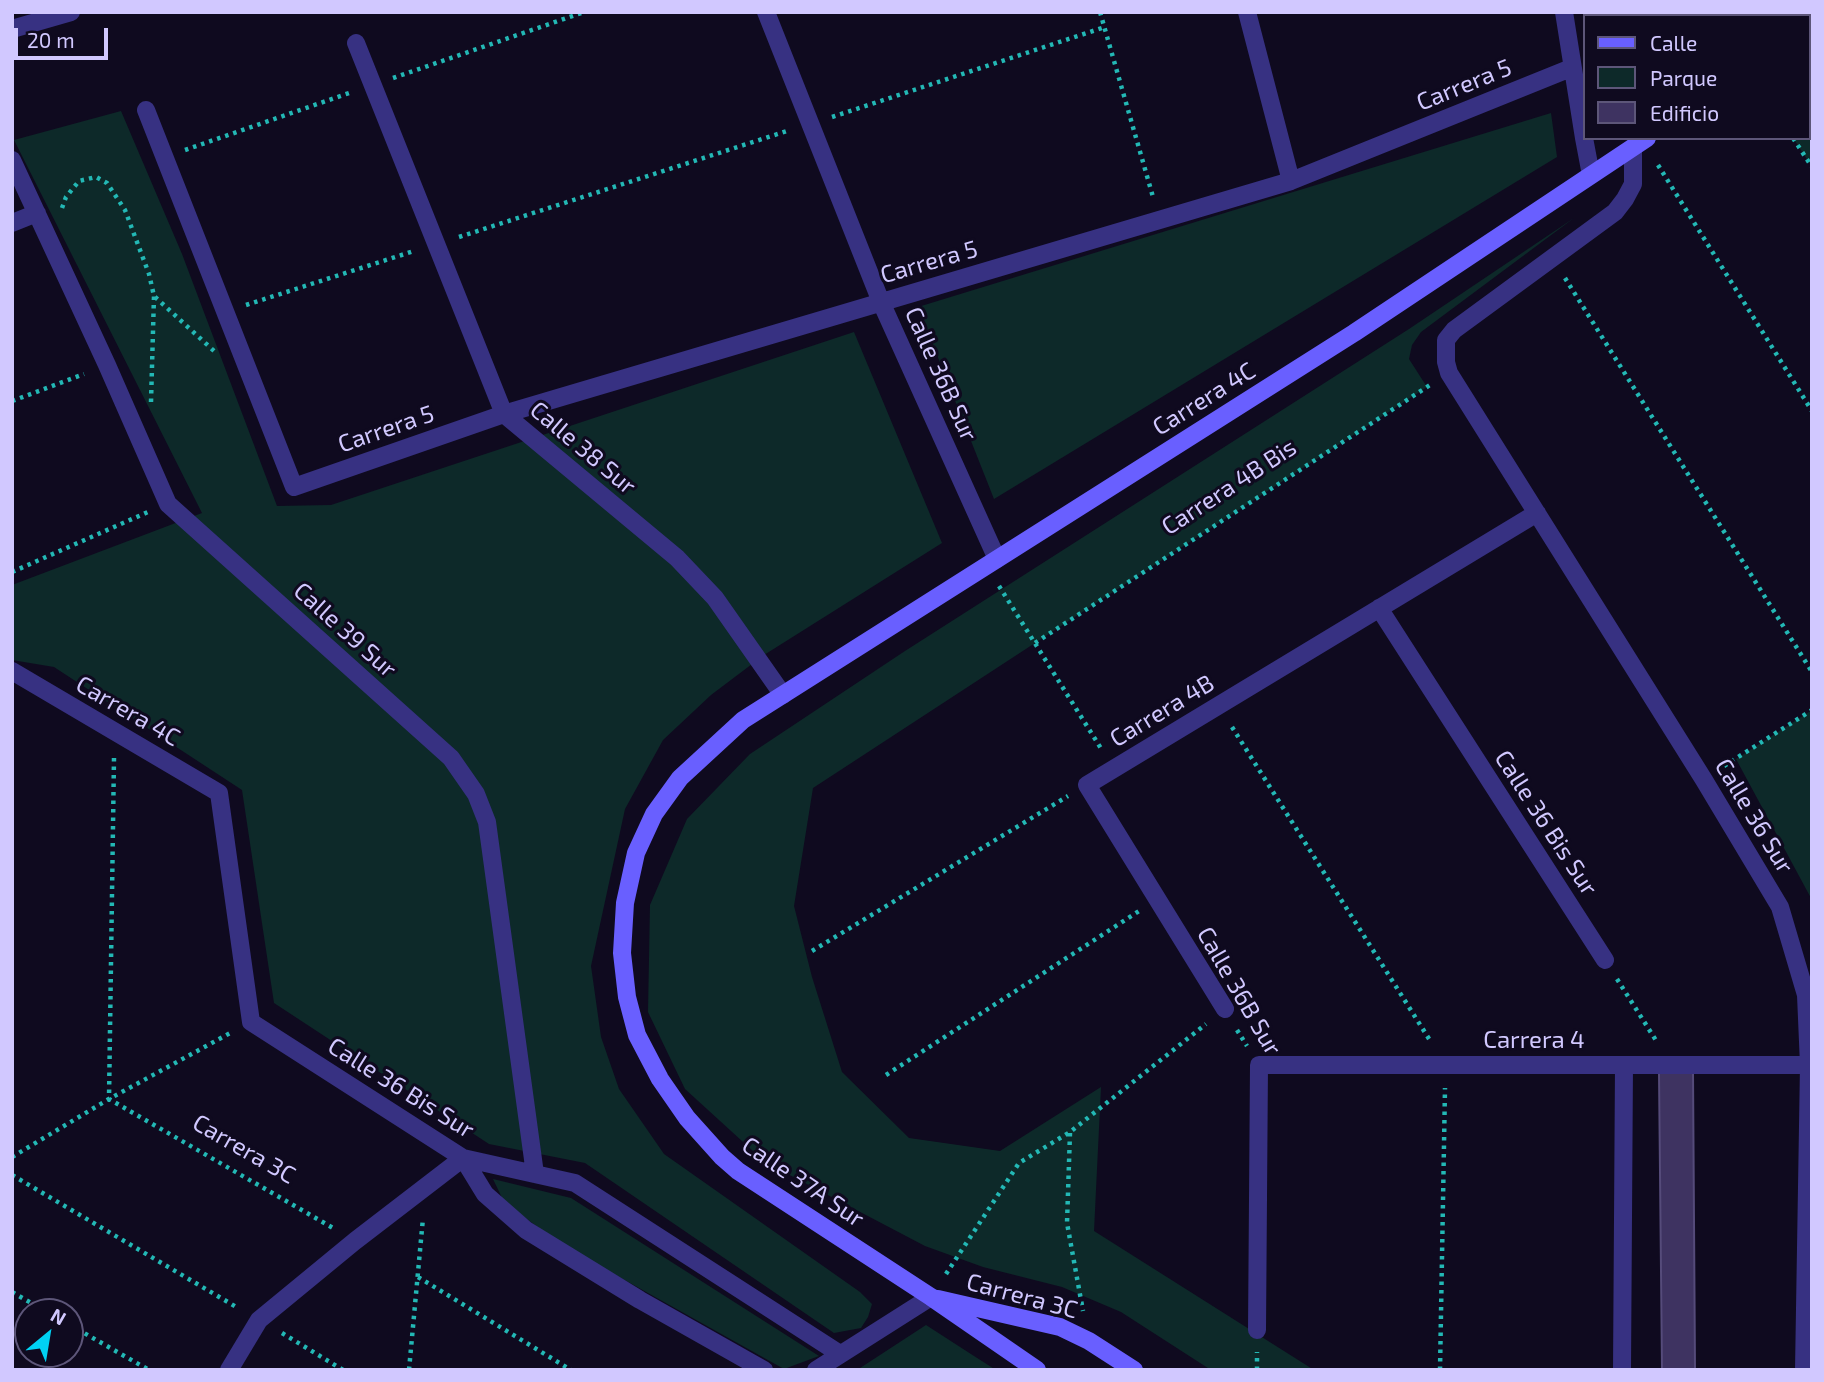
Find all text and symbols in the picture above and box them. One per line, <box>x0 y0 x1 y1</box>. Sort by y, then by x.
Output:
scale bar <box>18 14 112 58</box>
legend <box>1582 14 1810 140</box>
text: 20 m <box>27 27 75 52</box>
text: Calle <box>1650 30 1697 55</box>
street label: Carrera 5 <box>1412 53 1516 117</box>
text: Parque <box>1650 65 1717 90</box>
text: Edificio <box>1650 100 1719 125</box>
street label: Carrera 5 <box>877 234 981 290</box>
street label: Calle 36B Sur <box>899 303 983 445</box>
street label: Carrera 4C <box>1147 356 1261 442</box>
street label: Calle 38 Sur <box>524 395 642 501</box>
street label: Carrera 5 <box>334 399 438 459</box>
street label: Carrera 4B Bis <box>1156 433 1302 541</box>
street label: Calle 39 Sur <box>288 576 402 684</box>
street label: Carrera 4B <box>1105 669 1219 753</box>
street label: Carrera 4C <box>71 670 185 752</box>
street label: Calle 36 Bis Sur <box>1488 745 1604 901</box>
street label: Calle 36 Sur <box>1709 753 1799 879</box>
street label: Calle 36B Sur <box>1191 922 1287 1060</box>
street label: Carrera 4 <box>1483 1026 1585 1054</box>
street label: Calle 36 Bis Sur <box>323 1032 479 1144</box>
street label: Carrera 3C <box>187 1108 301 1190</box>
street label: Calle 37A Sur <box>736 1131 870 1233</box>
street label: Carrera 3C <box>963 1267 1081 1325</box>
north arrow <box>14 1298 84 1368</box>
text: N <box>47 1303 70 1330</box>

